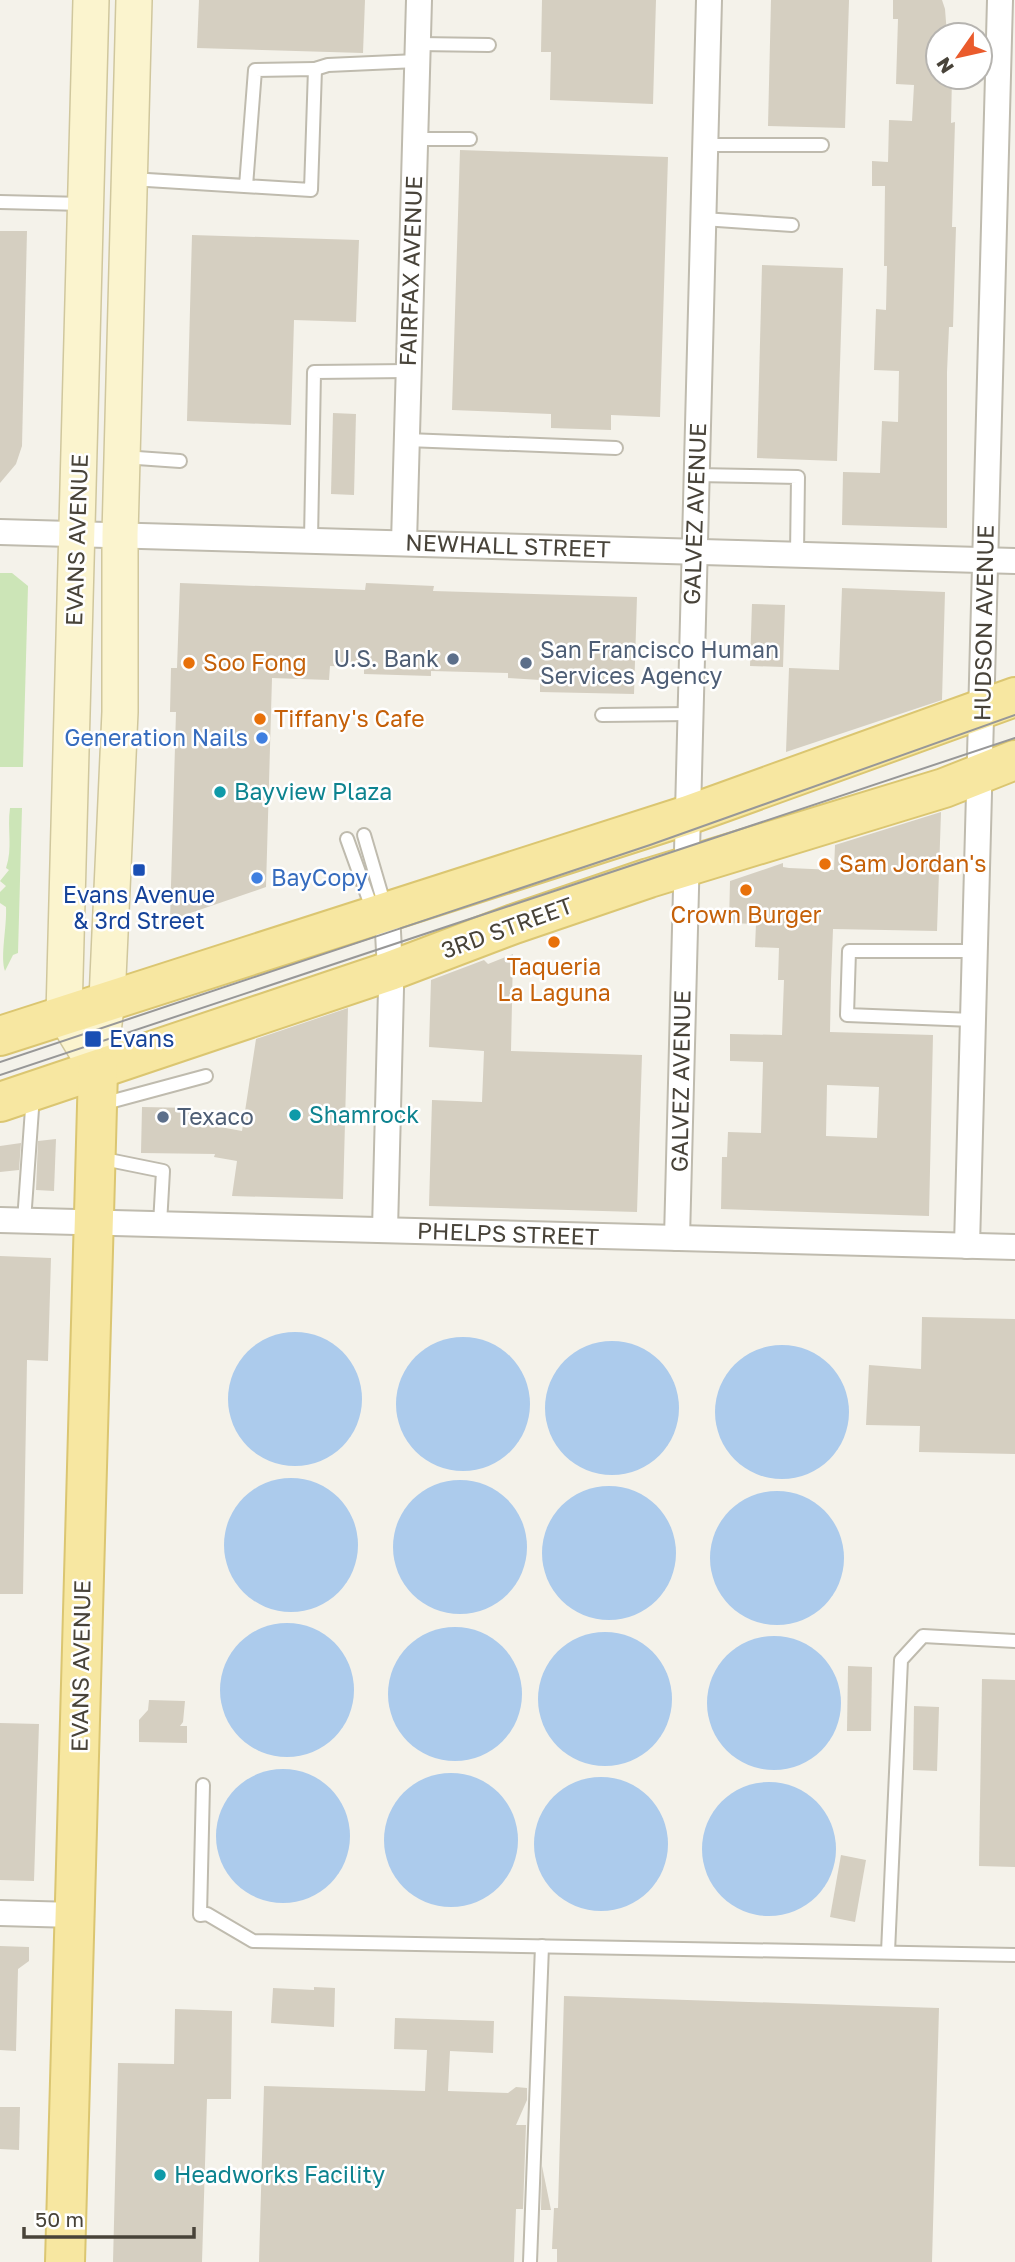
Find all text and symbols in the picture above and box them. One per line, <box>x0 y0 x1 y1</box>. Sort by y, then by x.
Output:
north arrow <box>924 21 994 91</box>
text: N <box>931 53 958 78</box>
street label: FAIRFAX AVENUE <box>393 175 427 367</box>
street label: GALVEZ AVENUE <box>677 423 711 605</box>
street label: EVANS AVENUE <box>59 454 93 626</box>
street label: HUDSON AVENUE <box>967 525 999 721</box>
street label: NEWHALL STREET <box>405 527 611 563</box>
place label: San Francisco Human Services Agency <box>540 635 779 689</box>
place label: U.S. Bank <box>334 644 439 672</box>
place label: Soo Fong <box>203 648 307 676</box>
marker: U.S. Bank <box>445 651 461 667</box>
marker: Soo Fong <box>181 655 197 671</box>
marker: San Francisco Human Services Agency <box>518 655 534 671</box>
place label: Tiffany's Cafe <box>274 704 425 732</box>
marker: Tiffany's Cafe <box>252 711 268 727</box>
place label: Generation Nails <box>64 723 248 751</box>
marker: Generation Nails <box>254 730 270 746</box>
place label: Bayview Plaza <box>234 777 392 805</box>
marker: Bayview Plaza <box>212 784 228 800</box>
place label: Sam Jordan's <box>839 849 986 877</box>
marker: Sam Jordan's <box>817 856 833 872</box>
marker: Evans Avenue & 3rd Street <box>131 862 147 878</box>
place label: BayCopy <box>271 863 368 891</box>
marker: BayCopy <box>249 870 265 886</box>
place label: Evans Avenue & 3rd Street <box>63 880 215 934</box>
marker: Crown Burger <box>738 882 754 898</box>
street label: 3RD STREET <box>437 890 576 964</box>
place label: Crown Burger <box>671 900 822 928</box>
marker: Taqueria La Laguna <box>546 934 562 950</box>
place label: Taqueria La Laguna <box>497 952 611 1006</box>
street label: GALVEZ AVENUE <box>664 990 696 1172</box>
place label: Evans <box>109 1024 174 1052</box>
marker: Evans <box>83 1029 103 1049</box>
place label: Shamrock <box>309 1100 419 1128</box>
place label: Texaco <box>177 1102 254 1130</box>
marker: Shamrock <box>287 1107 303 1123</box>
marker: Texaco <box>155 1109 171 1125</box>
street label: PHELPS STREET <box>417 1216 600 1250</box>
street label: EVANS AVENUE <box>65 1580 95 1752</box>
place label: Headworks Facility <box>174 2160 385 2188</box>
marker: Headworks Facility <box>152 2167 168 2183</box>
scale bar <box>24 2196 194 2240</box>
text: 50 m <box>35 2206 84 2232</box>

